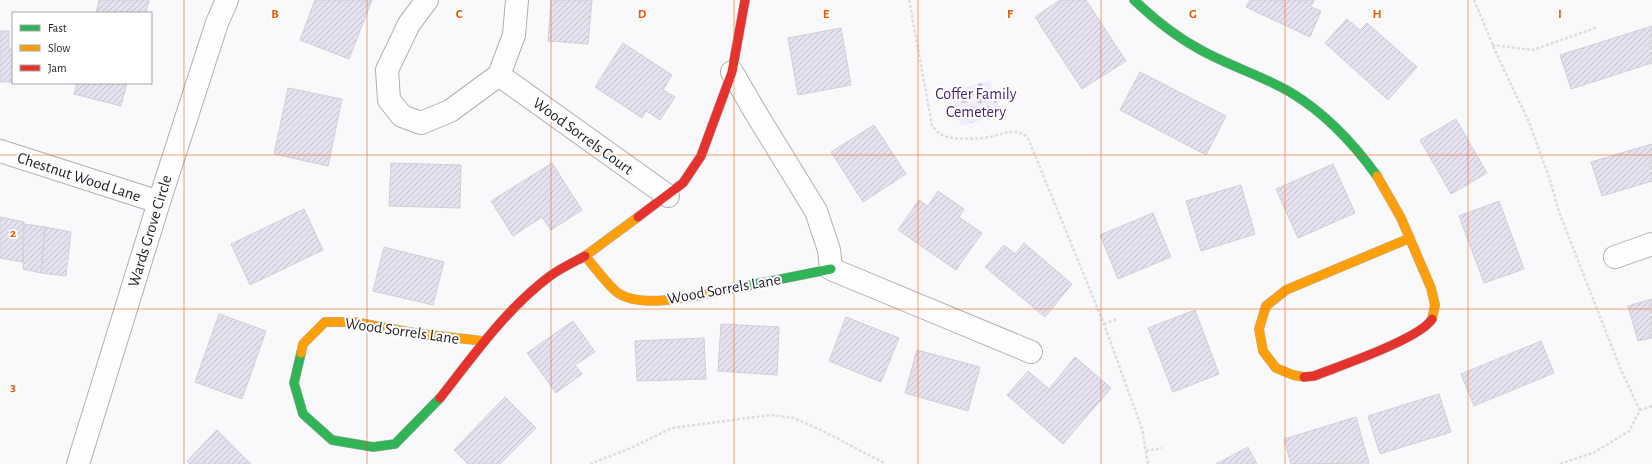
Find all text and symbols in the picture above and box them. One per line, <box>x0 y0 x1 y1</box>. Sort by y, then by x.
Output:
text: B <box>271 8 279 21</box>
text: C <box>456 8 463 21</box>
text: D <box>638 8 647 21</box>
text: E <box>823 8 830 21</box>
text: F <box>1007 8 1014 21</box>
text: G <box>1189 8 1197 21</box>
text: H <box>1372 8 1382 21</box>
text: I <box>1558 8 1562 21</box>
legend <box>12 12 152 84</box>
text: Fast <box>48 22 67 34</box>
text: Slow <box>48 42 70 54</box>
text: Jam <box>48 62 67 74</box>
park label: Coffer Family Cemetery <box>935 86 1017 121</box>
street label: Wood Sorrels Court <box>530 94 636 178</box>
street label: Chestnut Wood Lane <box>15 149 143 205</box>
street label: Wards Grove Circle <box>125 173 175 289</box>
text: 2 <box>10 227 16 240</box>
street label: Wood Sorrels Lane <box>666 271 782 307</box>
street label: Wood Sorrels Lane <box>344 315 460 347</box>
text: 3 <box>10 381 16 394</box>

